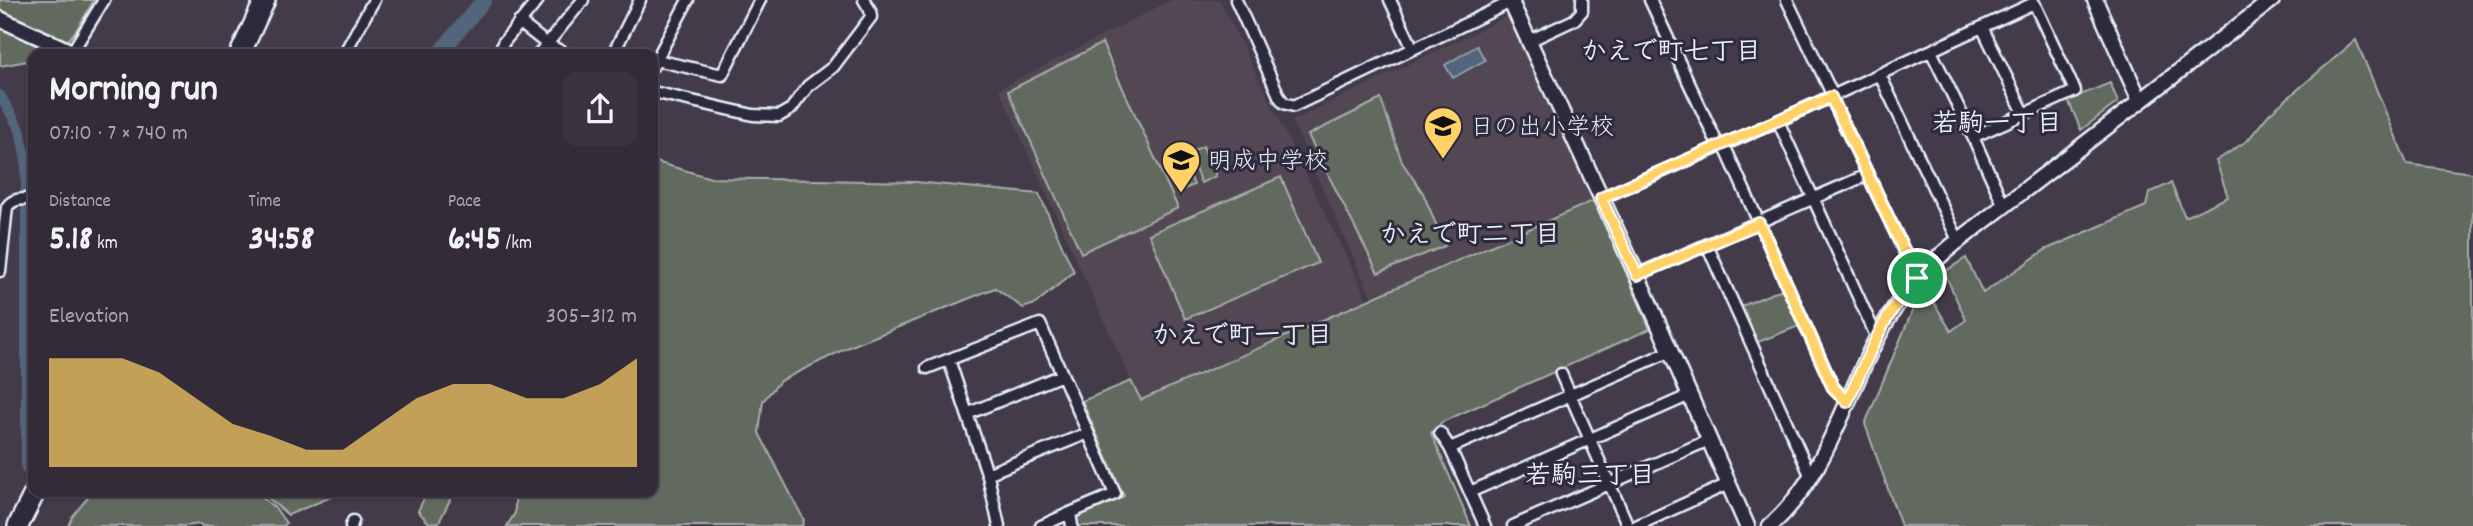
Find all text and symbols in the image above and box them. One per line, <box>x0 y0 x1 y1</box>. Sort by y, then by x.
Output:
district label: かえで町七丁目 <box>1581 35 1761 72</box>
text: Morning run <box>49 64 218 119</box>
button: share <box>563 72 637 146</box>
school or university icon: 日の出小学校 <box>1422 105 1464 160</box>
district label: 若駒一丁目 <box>1932 107 2062 144</box>
place label: 日の出小学校 <box>1470 112 1614 146</box>
text: 07:10 · 7 × 740 m <box>49 118 188 151</box>
school or university icon: 明成中学校 <box>1160 139 1202 194</box>
place label: 明成中学校 <box>1208 146 1328 180</box>
text: Distance <box>49 189 111 216</box>
text: Time <box>248 189 281 216</box>
text: Pace <box>448 189 481 216</box>
text: 5.18 <box>49 216 93 266</box>
text: 34:58 <box>248 216 314 266</box>
text: 6:45 <box>448 216 501 266</box>
district label: かえで町二丁目 <box>1380 218 1560 255</box>
text: km <box>93 231 118 258</box>
text: /km <box>501 231 532 258</box>
pin <box>1887 248 1947 308</box>
icon: arrive <box>1898 259 1936 297</box>
text: Elevation <box>49 301 129 334</box>
text: 305–312 m <box>546 301 637 334</box>
district label: かえで町一丁目 <box>1152 319 1332 356</box>
district label: 若駒三丁目 <box>1525 459 1655 496</box>

